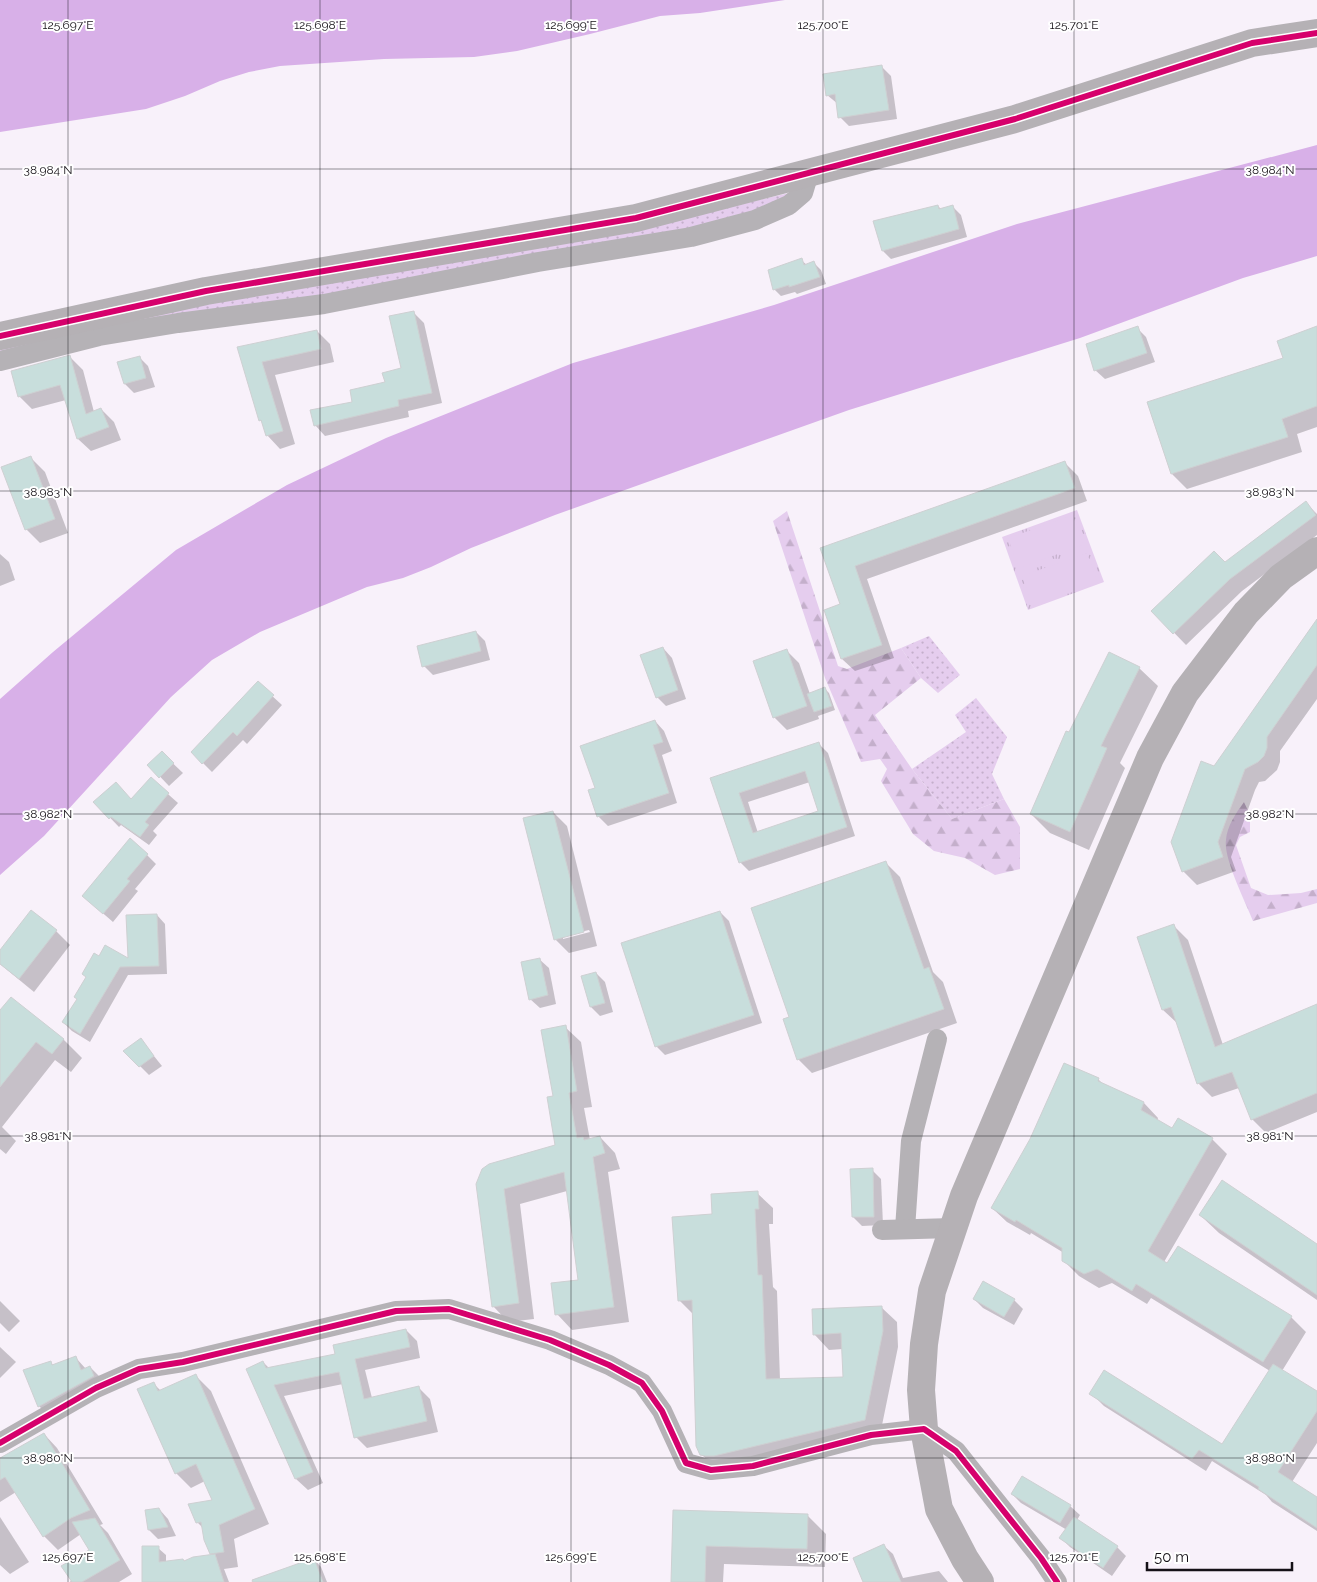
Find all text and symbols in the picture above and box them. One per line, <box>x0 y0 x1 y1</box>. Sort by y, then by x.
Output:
text: 125.697°E <box>42 18 94 32</box>
text: 125.698°E <box>294 18 346 32</box>
text: 125.699°E <box>545 18 597 32</box>
text: 125.700°E <box>797 18 849 32</box>
text: 125.701°E <box>1050 18 1098 32</box>
text: 38.984°N <box>24 163 72 177</box>
text: 38.984°N <box>1246 163 1294 177</box>
text: 38.983°N <box>24 485 72 499</box>
text: 38.983°N <box>1246 485 1294 499</box>
text: 38.982°N <box>24 807 72 821</box>
text: 38.982°N <box>1246 807 1294 821</box>
text: 38.981°N <box>24 1129 72 1143</box>
text: 38.981°N <box>1246 1129 1294 1143</box>
text: 38.980°N <box>23 1451 73 1465</box>
text: 38.980°N <box>1245 1451 1295 1465</box>
scale bar <box>1147 1540 1292 1572</box>
text: 50 m <box>1154 1548 1189 1566</box>
text: 125.697°E <box>42 1550 94 1564</box>
text: 125.698°E <box>294 1550 346 1564</box>
text: 125.699°E <box>545 1550 597 1564</box>
text: 125.700°E <box>797 1550 849 1564</box>
text: 125.701°E <box>1050 1550 1098 1564</box>

